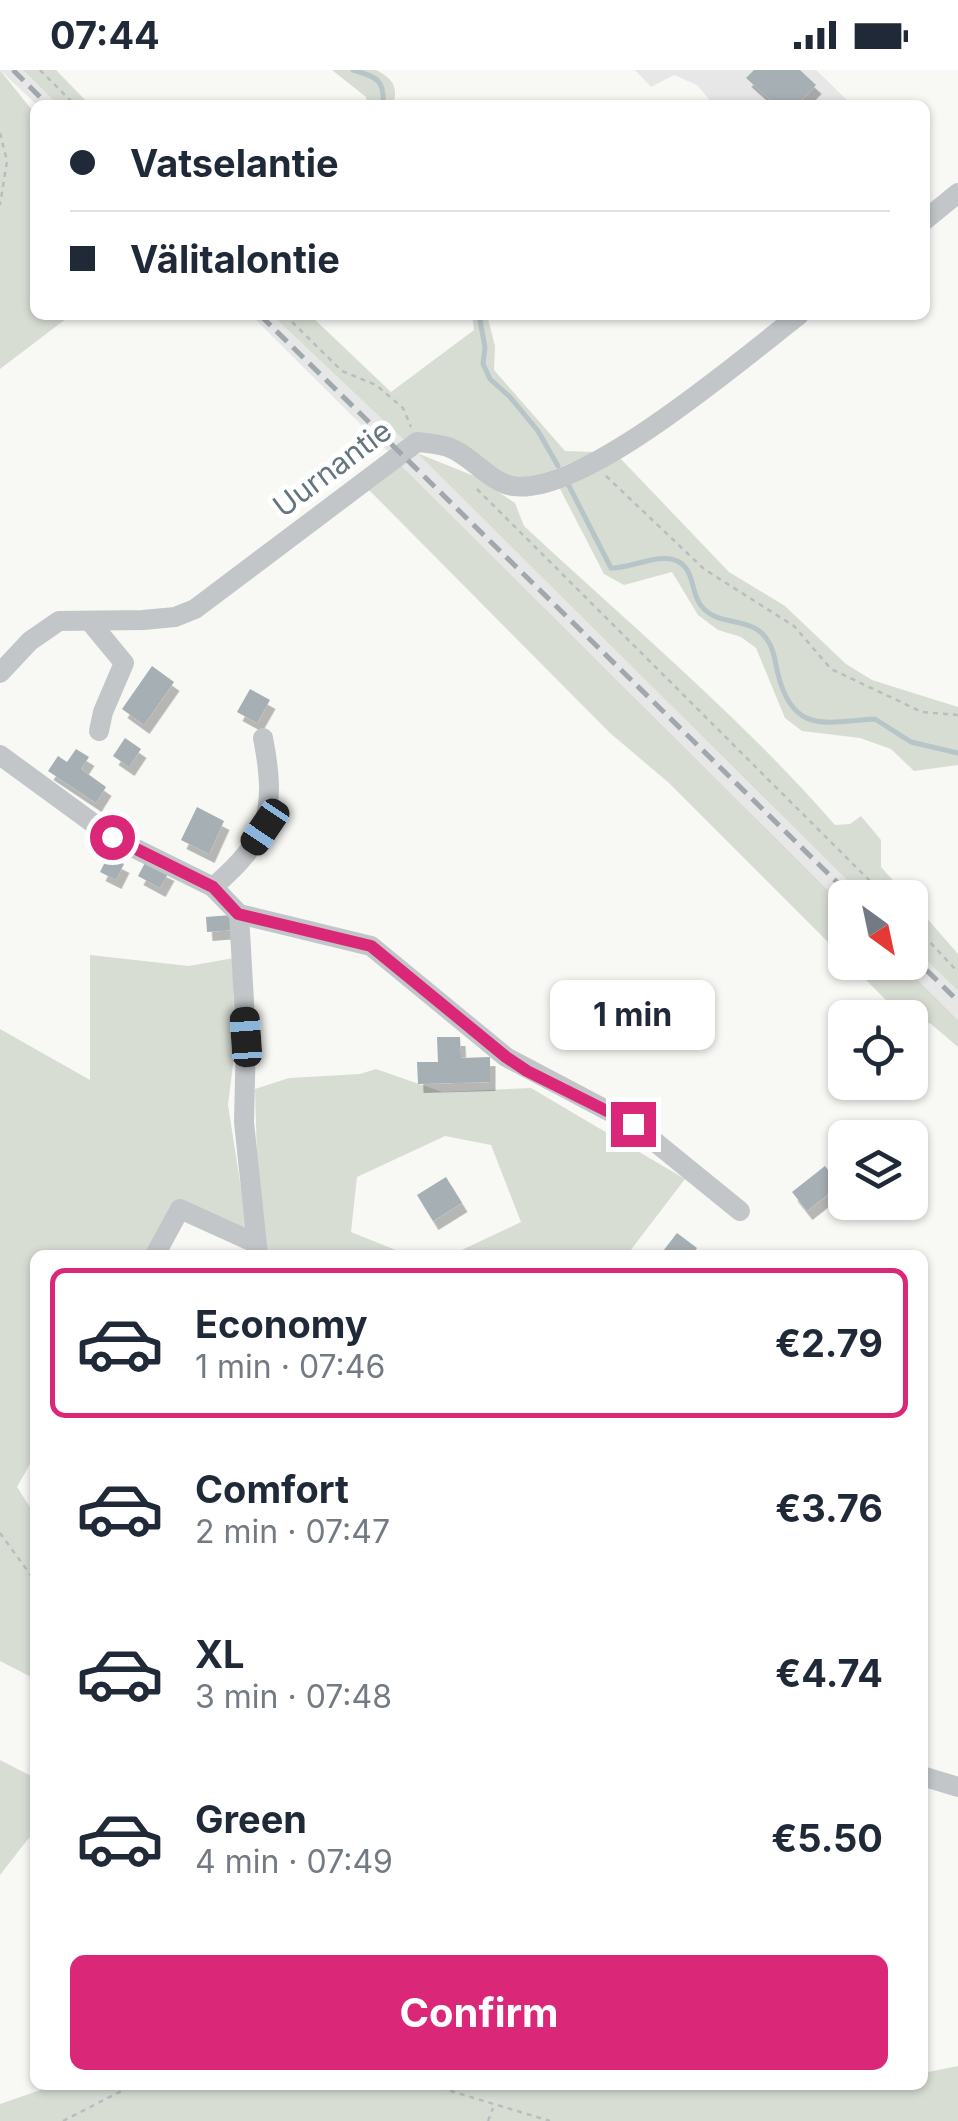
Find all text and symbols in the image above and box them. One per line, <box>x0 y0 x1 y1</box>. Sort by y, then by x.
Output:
text: 07:44 <box>50 12 160 58</box>
text: Vatselantie <box>130 140 339 186</box>
text: Välitalontie <box>130 236 340 282</box>
street label: Uurnantie <box>266 412 398 524</box>
car <box>236 794 294 860</box>
route start <box>90 815 135 860</box>
north arrow <box>828 880 928 980</box>
map controls <box>828 880 928 1220</box>
callout: 1 min <box>550 979 716 1049</box>
text: 1 min <box>593 995 672 1034</box>
button: locate <box>828 1000 928 1100</box>
car <box>229 1006 263 1068</box>
route end <box>611 1102 656 1147</box>
button: layers <box>828 1120 928 1220</box>
icon: car <box>75 1298 165 1388</box>
text: Economy <box>195 1301 368 1347</box>
text: €2.79 <box>775 1320 883 1366</box>
text: 1 min · 07:46 <box>195 1347 385 1386</box>
icon: car <box>75 1463 165 1553</box>
text: Comfort <box>195 1466 349 1512</box>
text: €3.76 <box>775 1485 883 1531</box>
text: 2 min · 07:47 <box>195 1512 390 1551</box>
icon: car <box>75 1628 165 1718</box>
text: XL <box>195 1631 245 1677</box>
text: €4.74 <box>775 1650 883 1696</box>
text: 3 min · 07:48 <box>195 1677 392 1716</box>
icon: car <box>75 1793 165 1883</box>
text: Green <box>195 1796 307 1842</box>
text: €5.50 <box>771 1815 883 1861</box>
text: 4 min · 07:49 <box>195 1842 393 1881</box>
button: Confirm <box>70 1955 888 2070</box>

